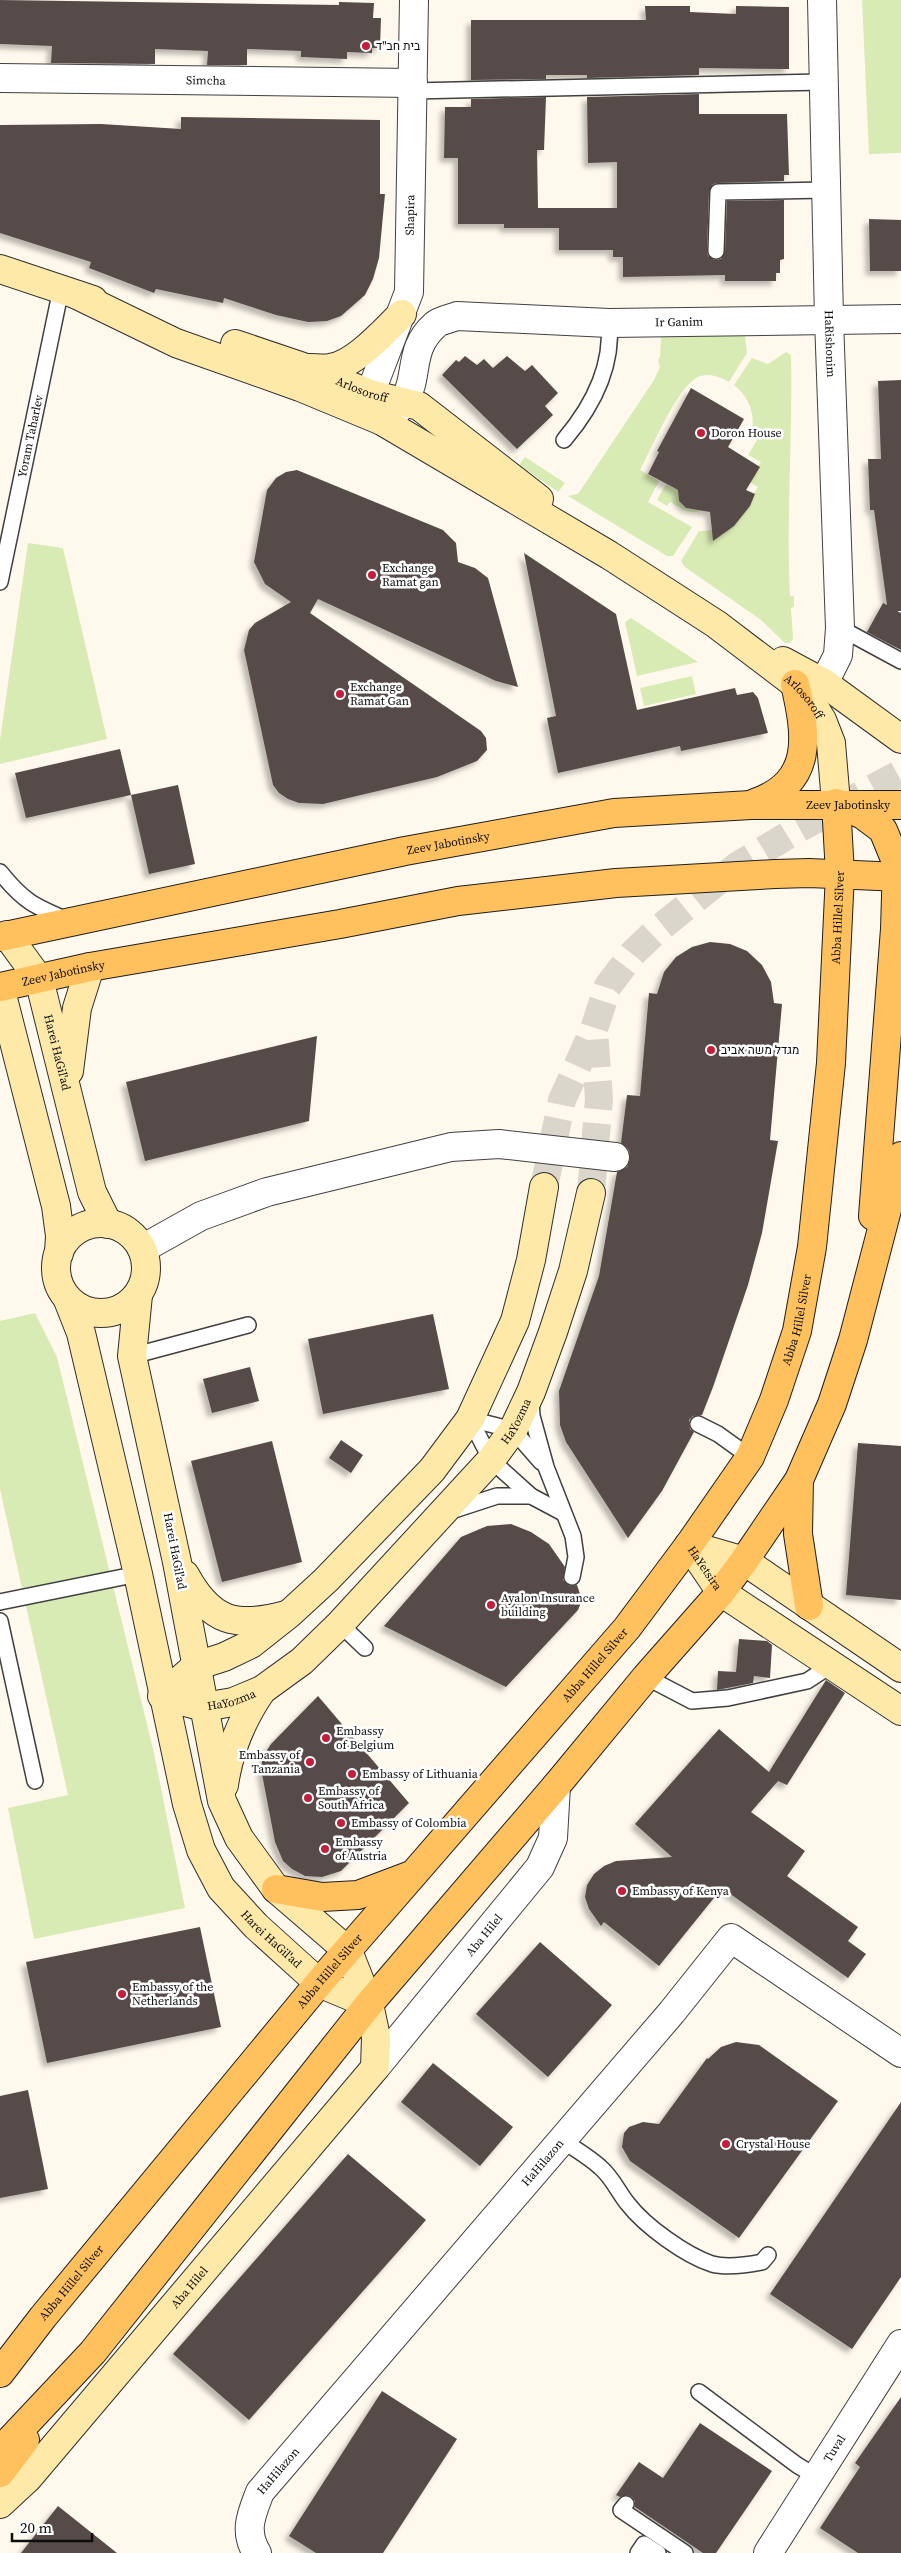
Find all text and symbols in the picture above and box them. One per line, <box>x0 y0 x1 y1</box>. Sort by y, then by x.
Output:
place label: בית חב"ד <box>376 38 421 54</box>
marker: בית חב"ד <box>360 40 372 52</box>
street label: Simcha <box>186 72 227 89</box>
street label: Shapira <box>402 194 418 236</box>
street label: HaRishonim <box>821 310 839 378</box>
street label: Ir Ganim <box>655 314 704 330</box>
street label: Arlosoroff <box>333 373 391 406</box>
street label: Yoram Taharlev <box>14 393 47 479</box>
place label: Doron House <box>711 425 782 441</box>
marker: Doron House <box>695 427 707 439</box>
place label: Exchange Ramat gan <box>382 560 439 590</box>
marker: Exchange Ramat gan <box>366 569 378 581</box>
street label: Arlosoroff <box>781 671 828 723</box>
place label: Exchange Ramat Gan <box>350 679 409 709</box>
marker: Exchange Ramat Gan <box>334 688 346 700</box>
street label: Zeev Jabotinsky <box>806 797 891 813</box>
street label: Zeev Jabotinsky <box>406 828 492 859</box>
street label: Abba Hillel Silver <box>828 870 848 965</box>
street label: Zeev Jabotinsky <box>21 956 107 990</box>
street label: Harei HaGil'ad <box>40 1013 74 1092</box>
place label: מגדל משה אביב <box>721 1042 799 1058</box>
marker: מגדל משה אביב <box>705 1044 717 1056</box>
street label: Abba Hillel Silver <box>778 1273 815 1368</box>
street label: HaYozma <box>497 1395 535 1448</box>
street label: Harei HaGil'ad <box>160 1511 190 1591</box>
street label: HaYetsira <box>684 1543 726 1594</box>
place label: Ayalon Insurance building <box>501 1590 595 1620</box>
marker: Ayalon Insurance building <box>485 1599 497 1611</box>
street label: Abba Hillel Silver <box>558 1624 632 1705</box>
street label: HaYozma <box>206 1685 259 1714</box>
place label: Embassy of Belgium <box>336 1723 394 1753</box>
marker: Embassy of Belgium <box>320 1732 332 1744</box>
place label: Embassy of Tanzania <box>239 1747 302 1777</box>
marker: Embassy of Tanzania <box>304 1756 316 1768</box>
place label: Embassy of Lithuania <box>362 1766 479 1782</box>
marker: Embassy of Lithuania <box>346 1768 358 1780</box>
place label: Embassy of South Africa <box>318 1783 385 1813</box>
marker: Embassy of South Africa <box>302 1792 314 1804</box>
place label: Embassy of Colombia <box>351 1815 468 1831</box>
marker: Embassy of Colombia <box>335 1817 347 1829</box>
place label: Embassy of Austria <box>335 1834 388 1864</box>
marker: Embassy of Austria <box>319 1843 331 1855</box>
place label: Embassy of Kenya <box>632 1883 730 1899</box>
marker: Embassy of Kenya <box>616 1885 628 1897</box>
street label: Harei HaGil'ad <box>237 1907 305 1972</box>
street label: Aba Hilel <box>462 1910 506 1959</box>
street label: Abba Hillel Silver <box>293 1930 366 2012</box>
place label: Embassy of the Netherlands <box>132 1979 213 2009</box>
marker: Embassy of the Netherlands <box>116 1988 128 2000</box>
street label: HaHilazon <box>518 2136 567 2190</box>
place label: Crystal House <box>736 2136 810 2152</box>
marker: Crystal House <box>720 2138 732 2150</box>
street label: Abba Hillel Silver <box>35 2242 107 2324</box>
street label: Aba Hilel <box>167 2263 212 2312</box>
street label: Tuval <box>820 2431 849 2465</box>
street label: HaHilazon <box>253 2444 303 2498</box>
scale bar <box>12 2510 92 2542</box>
text: 20 m <box>20 2517 52 2538</box>

